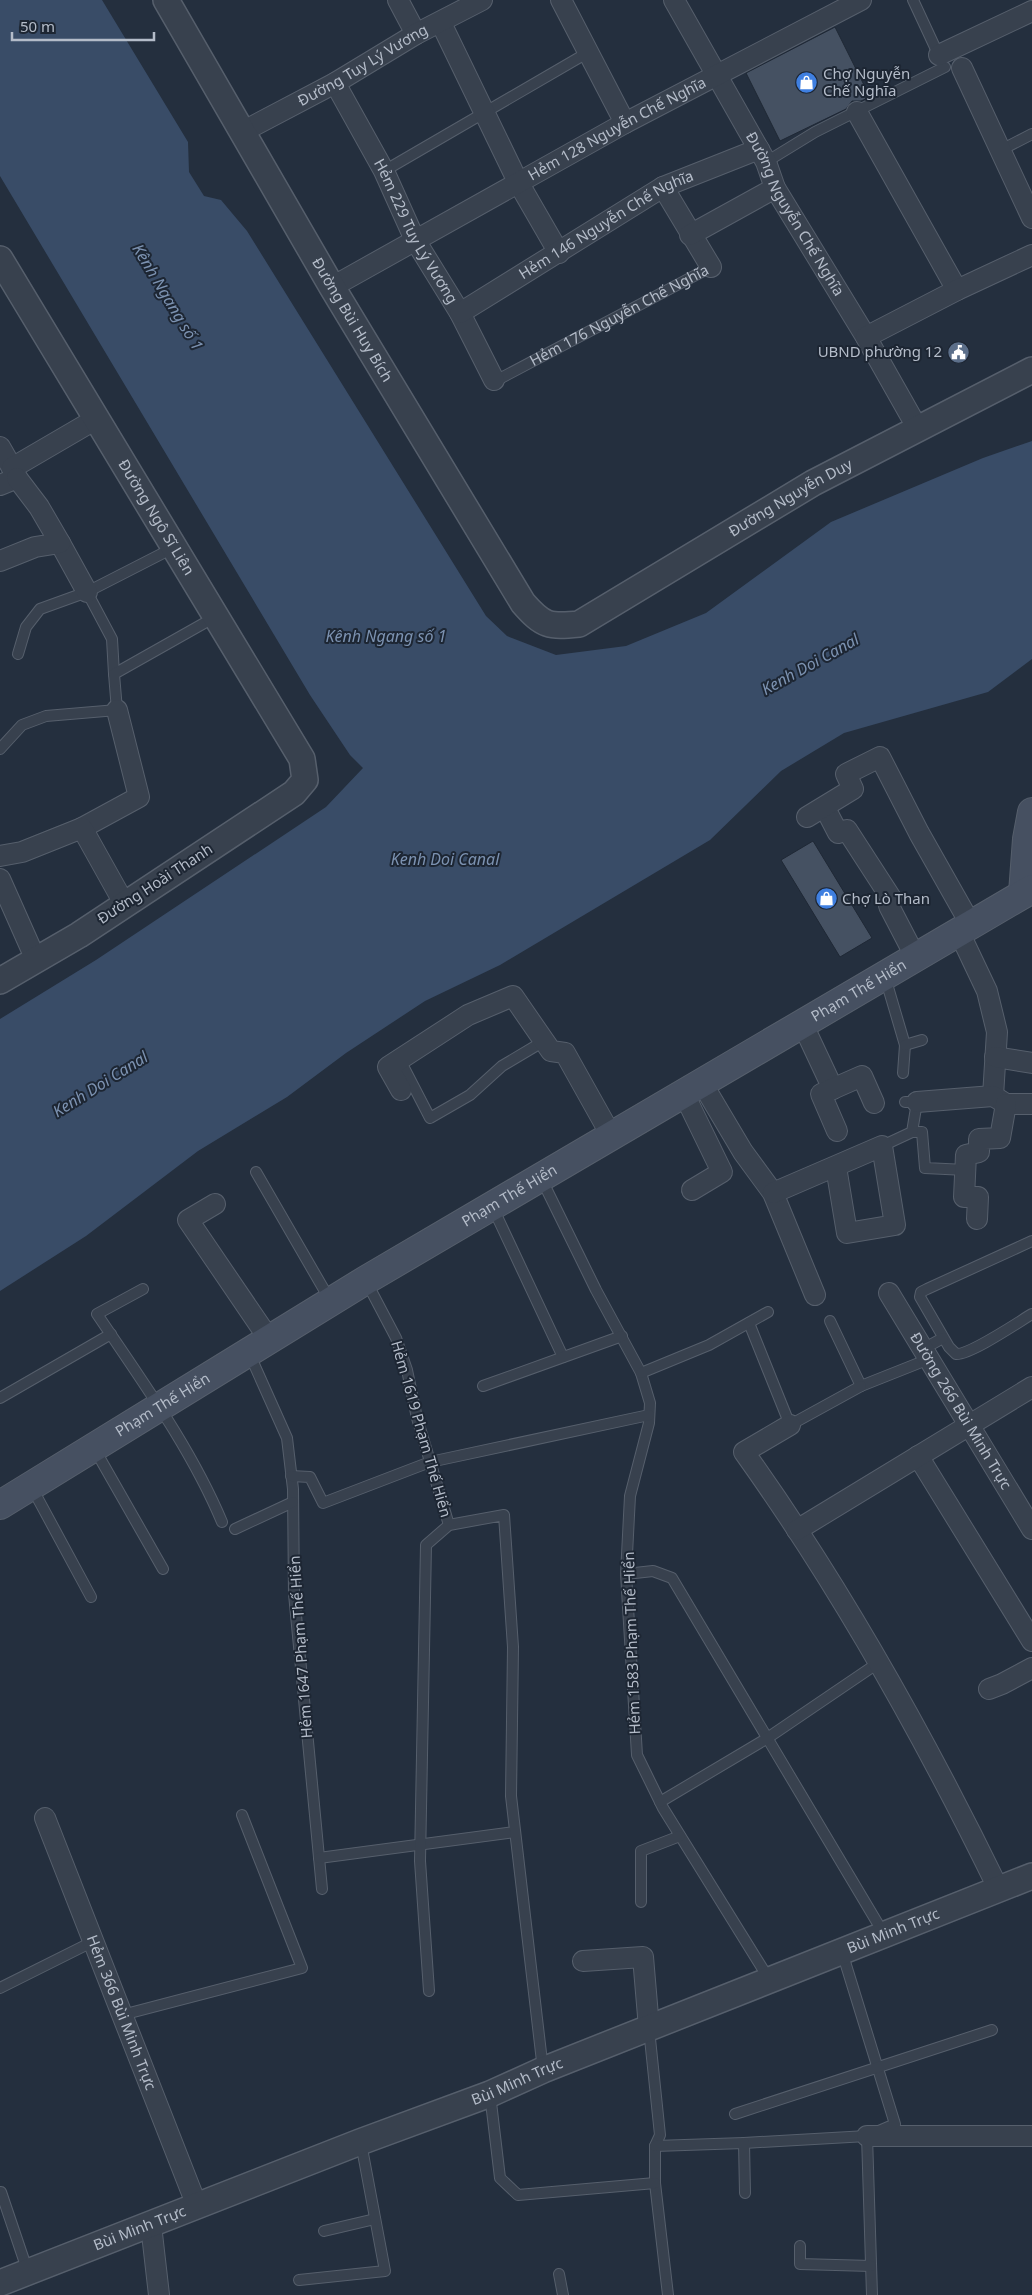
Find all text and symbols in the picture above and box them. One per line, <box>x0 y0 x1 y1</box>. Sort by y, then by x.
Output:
scale bar <box>12 10 155 42</box>
text: 50 m <box>20 16 55 36</box>
street label: Đường Tuy Lý Vương <box>294 19 431 110</box>
place label: Chợ Nguyễn Chế Nghĩa <box>823 63 910 100</box>
shop icon: Chợ Nguyễn Chế Nghĩa <box>795 71 819 95</box>
street label: Hẻm 128 Nguyễn Chế Nghĩa <box>524 72 709 184</box>
street label: Đường Nguyễn Chế Nghĩa <box>742 128 849 299</box>
street label: Hẻm 229 Tuy Lý Vương <box>370 155 463 307</box>
street label: Hẻm 146 Nguyễn Chế Nghĩa <box>515 165 696 283</box>
water label: Kênh Ngang số 1 <box>127 240 209 354</box>
street label: Đường Bùi Huy Bích <box>308 253 398 385</box>
street label: Hẻm 176 Nguyễn Chế Nghĩa <box>526 259 712 370</box>
public building icon: UBND phường 12 <box>946 340 970 364</box>
place label: UBND phường 12 <box>818 341 942 361</box>
street label: Đường Nguyễn Duy <box>724 453 856 541</box>
street label: Đường Ngô Sĩ Liên <box>114 455 200 579</box>
water label: Kênh Ngang số 1 <box>326 625 446 647</box>
water label: Kenh Doi Canal <box>757 628 864 700</box>
street label: Đường Hoài Thanh <box>93 838 216 928</box>
water label: Kenh Doi Canal <box>391 848 500 870</box>
shop icon: Chợ Lò Than <box>814 887 838 911</box>
place label: Chợ Lò Than <box>842 888 930 908</box>
street label: Phạm Thế Hiển <box>807 954 910 1026</box>
water label: Kenh Doi Canal <box>48 1045 153 1122</box>
street label: Phạm Thế Hiển <box>458 1159 560 1231</box>
street label: Đường 266 Bùi Minh Trực <box>906 1328 1017 1493</box>
street label: Hẻm 1619 Phạm Thế Hiển <box>387 1338 457 1519</box>
street label: Phạm Thế Hiển <box>111 1367 213 1441</box>
street label: Hẻm 1583 Phạm Thế Hiển <box>618 1551 644 1735</box>
street label: Hẻm 1647 Phạm Thế Hiển <box>284 1555 316 1739</box>
street label: Bùi Minh Trực <box>844 1903 942 1958</box>
street label: Hẻm 366 Bùi Minh Trực <box>83 1932 162 2093</box>
street label: Bùi Minh Trực <box>468 2052 565 2109</box>
street label: Bùi Minh Trực <box>90 2200 189 2255</box>

